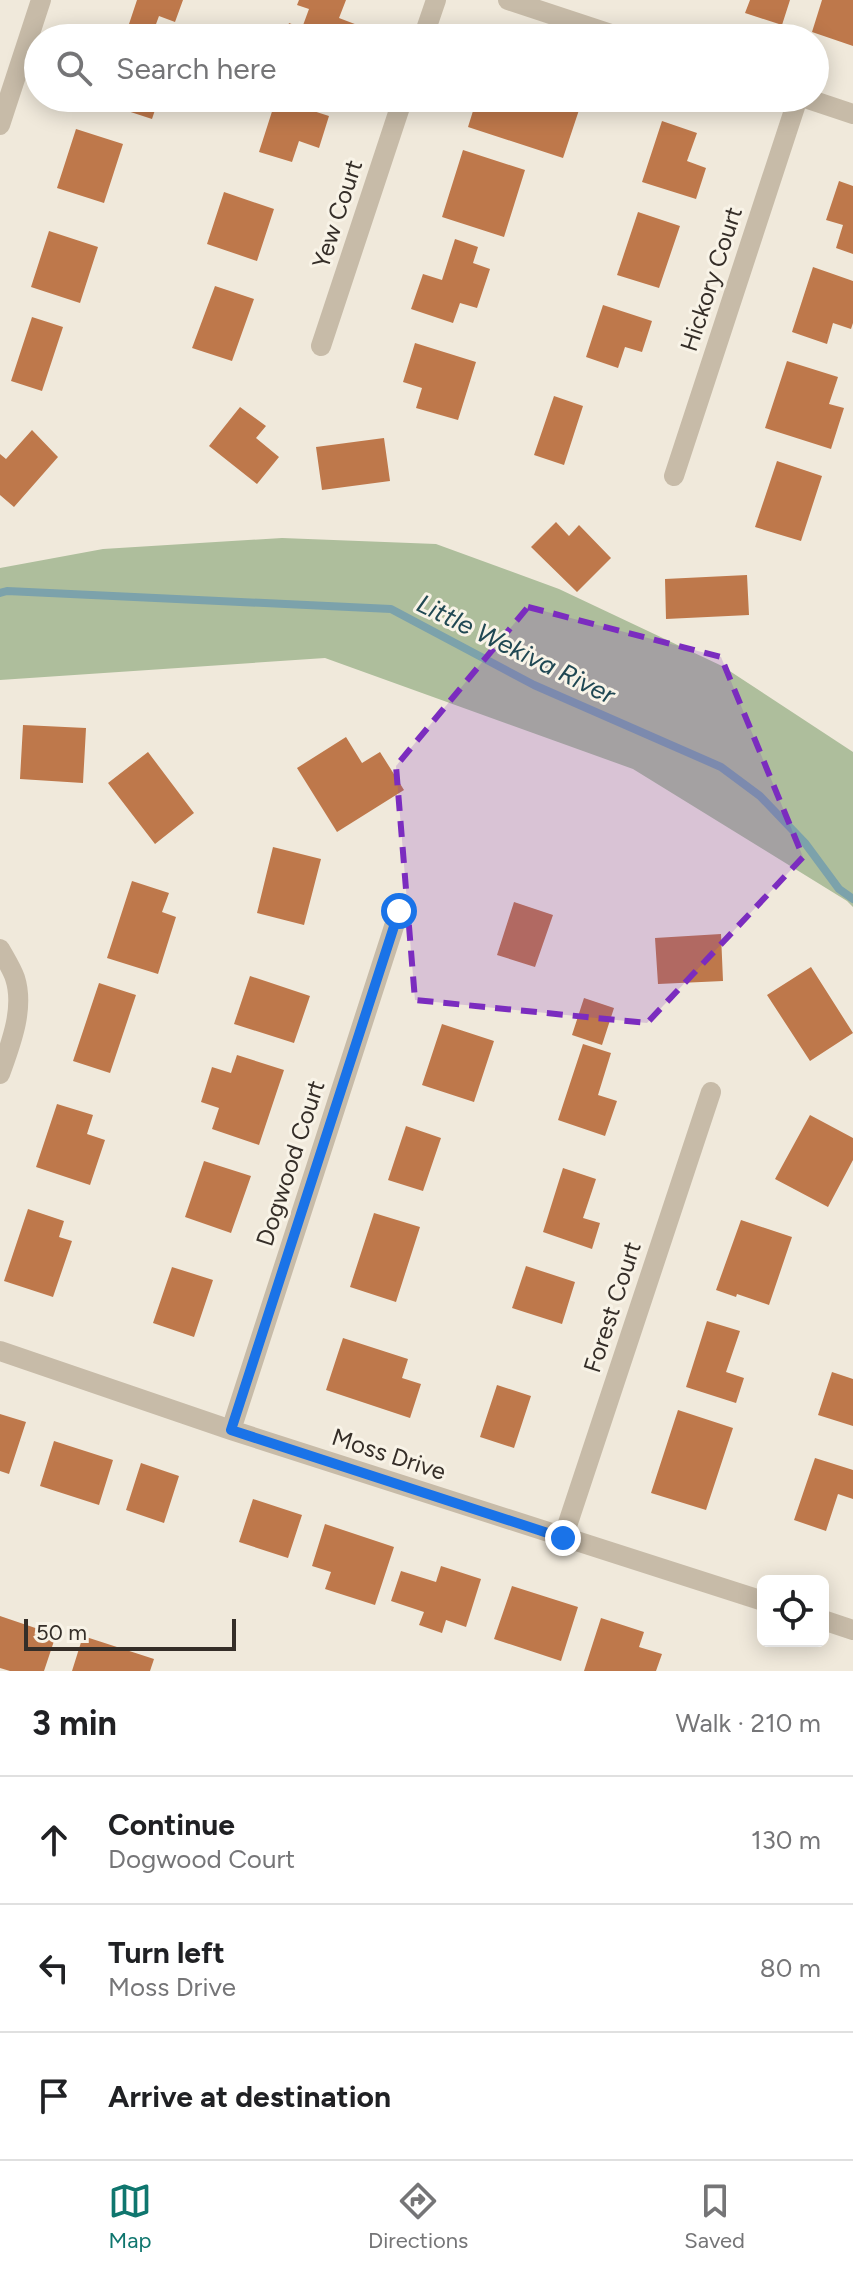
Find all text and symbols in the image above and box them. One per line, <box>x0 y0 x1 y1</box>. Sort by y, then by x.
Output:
search box <box>24 24 829 112</box>
icon: search <box>52 46 96 90</box>
text: Search here <box>116 50 276 87</box>
street label: Yew Court <box>306 156 368 272</box>
street label: Hickory Court <box>674 203 748 355</box>
water label: Little Wekiva River <box>412 587 621 711</box>
route start <box>381 893 417 929</box>
street label: Dogwood Court <box>250 1076 330 1250</box>
street label: Forest Court <box>577 1238 647 1376</box>
street label: Moss Drive <box>328 1422 450 1486</box>
route end <box>545 1520 581 1556</box>
map controls <box>757 1575 829 1647</box>
button: locate <box>757 1575 829 1647</box>
scale bar <box>24 1615 236 1651</box>
text: 50 m <box>36 1619 87 1646</box>
text: 3 min <box>32 1703 117 1744</box>
text: Walk · 210 m <box>676 1707 821 1739</box>
text: Continue <box>108 1806 235 1843</box>
icon: ahead <box>32 1818 76 1862</box>
text: 130 m <box>751 1824 821 1856</box>
text: Dogwood Court <box>108 1843 295 1875</box>
text: Turn left <box>108 1934 225 1971</box>
icon: left <box>32 1946 76 1990</box>
text: 80 m <box>760 1952 821 1984</box>
text: Moss Drive <box>108 1971 236 2003</box>
icon: arrive <box>32 2074 76 2118</box>
text: Arrive at destination <box>108 2078 391 2115</box>
tab: Map <box>108 2179 152 2254</box>
tab: Directions <box>368 2179 468 2254</box>
tab: Saved <box>684 2179 745 2254</box>

